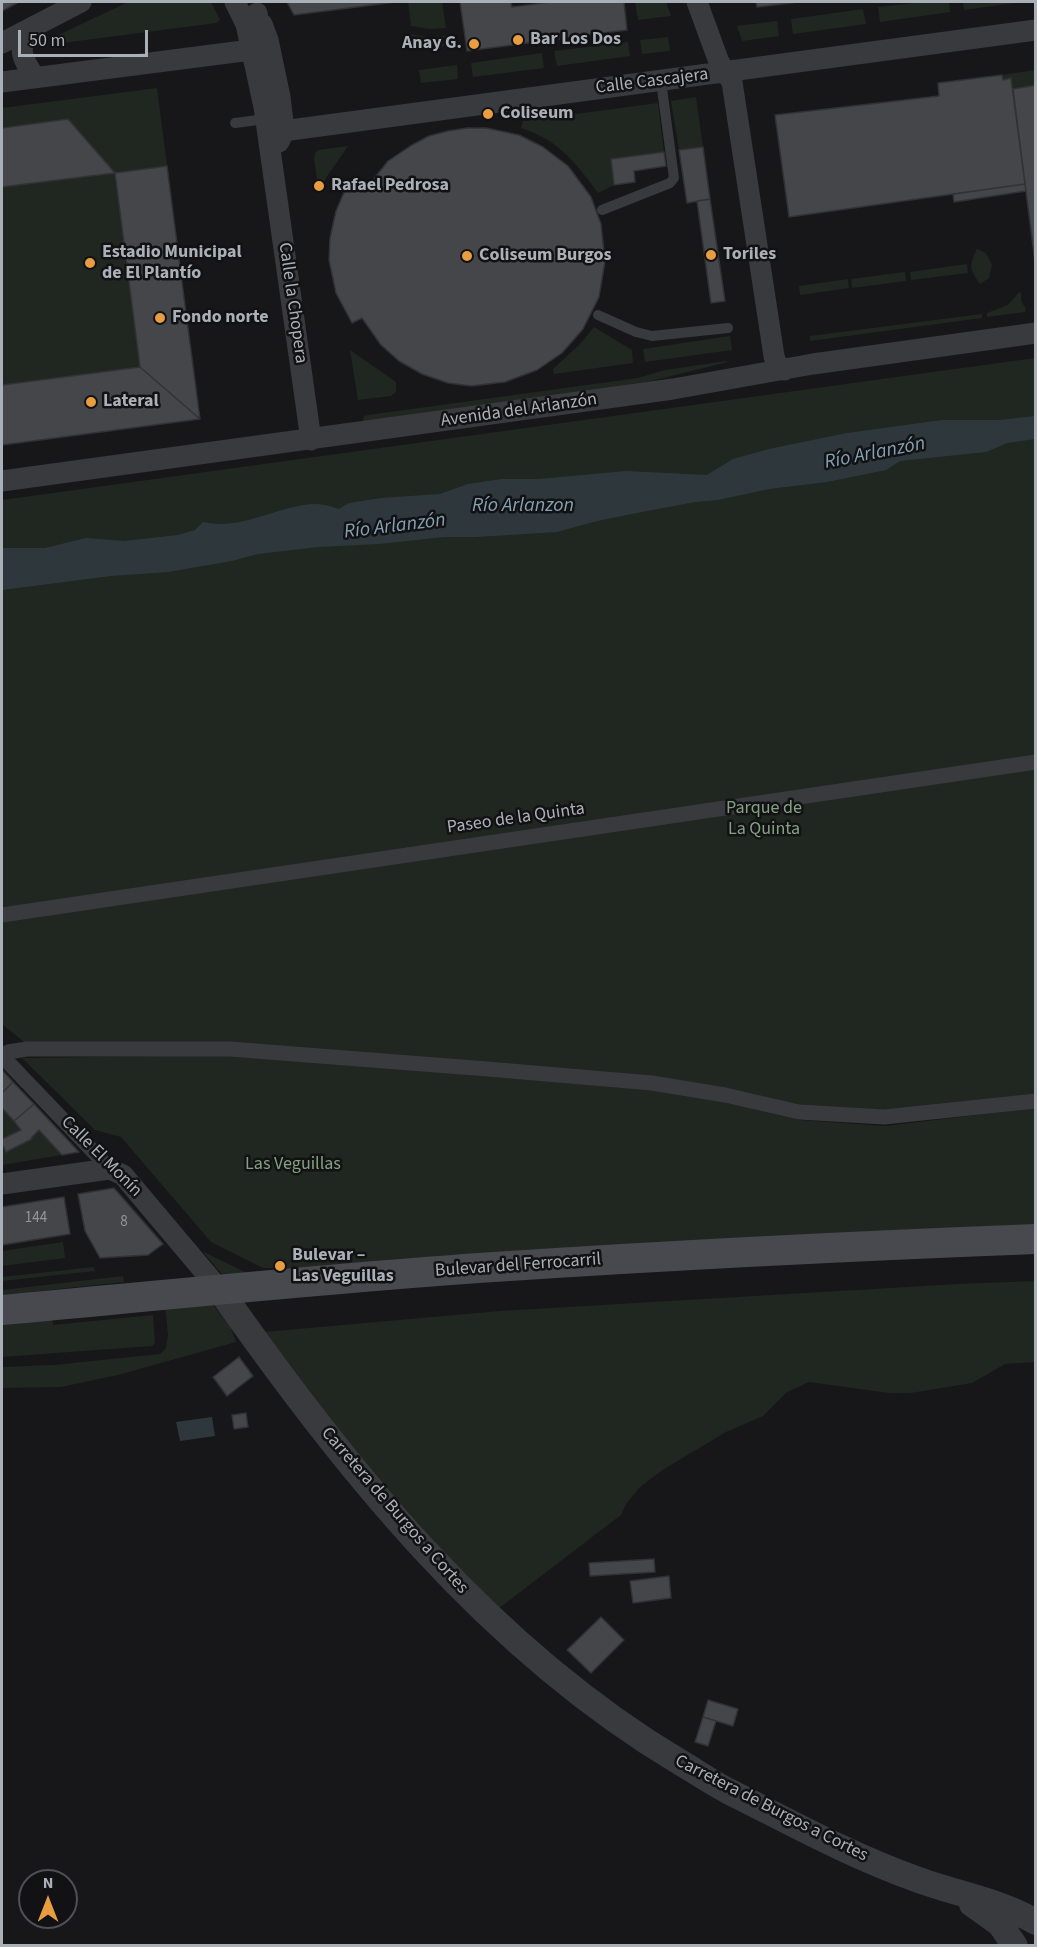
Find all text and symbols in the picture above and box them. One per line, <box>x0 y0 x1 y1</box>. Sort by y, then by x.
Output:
scale bar <box>21 18 152 56</box>
text: 50 m <box>29 28 65 53</box>
place label: Bar Los Dos <box>530 29 621 51</box>
place label: Anay G. <box>402 33 462 55</box>
marker: Bar Los Dos <box>511 33 525 47</box>
marker: Anay G. <box>467 37 481 51</box>
street label: Calle Cascajera <box>594 64 710 100</box>
place label: Coliseum <box>500 103 574 125</box>
marker: Coliseum <box>481 107 495 121</box>
place label: Rafael Pedrosa <box>331 175 449 197</box>
marker: Rafael Pedrosa <box>312 179 326 193</box>
street label: Calle la Chopera <box>273 241 311 365</box>
place label: Estadio Municipal de El Plantío <box>102 242 242 284</box>
place label: Toriles <box>723 244 776 266</box>
place label: Coliseum Burgos <box>479 245 611 267</box>
marker: Toriles <box>704 248 718 262</box>
marker: Coliseum Burgos <box>460 249 474 263</box>
marker: Estadio Municipal de El Plantío <box>83 256 97 270</box>
place label: Fondo norte <box>172 307 269 329</box>
marker: Fondo norte <box>153 311 167 325</box>
street label: Avenida del Arlanzón <box>439 389 599 433</box>
place label: Lateral <box>103 391 159 413</box>
marker: Lateral <box>84 395 98 409</box>
water label: Río Arlanzón <box>823 432 927 476</box>
water label: Río Arlanzon <box>472 495 574 519</box>
water label: Río Arlanzón <box>343 509 447 545</box>
park label: Parque de La Quinta <box>726 798 802 840</box>
street label: Paseo de la Quinta <box>446 799 586 839</box>
street label: Calle El Monín <box>56 1112 146 1202</box>
park label: Las Veguillas <box>245 1154 341 1176</box>
house number: 144 <box>25 1210 47 1228</box>
house number: 8 <box>120 1214 128 1232</box>
place label: Bulevar – Las Veguillas <box>292 1245 394 1288</box>
street label: Bulevar del Ferrocarril <box>434 1249 602 1283</box>
marker: Bulevar – Las Veguillas <box>273 1259 287 1273</box>
street label: Carretera de Burgos a Cortes <box>316 1423 472 1599</box>
street label: Carretera de Burgos a Cortes <box>671 1751 871 1867</box>
north arrow <box>18 1869 78 1929</box>
text: N <box>43 1872 53 1894</box>

